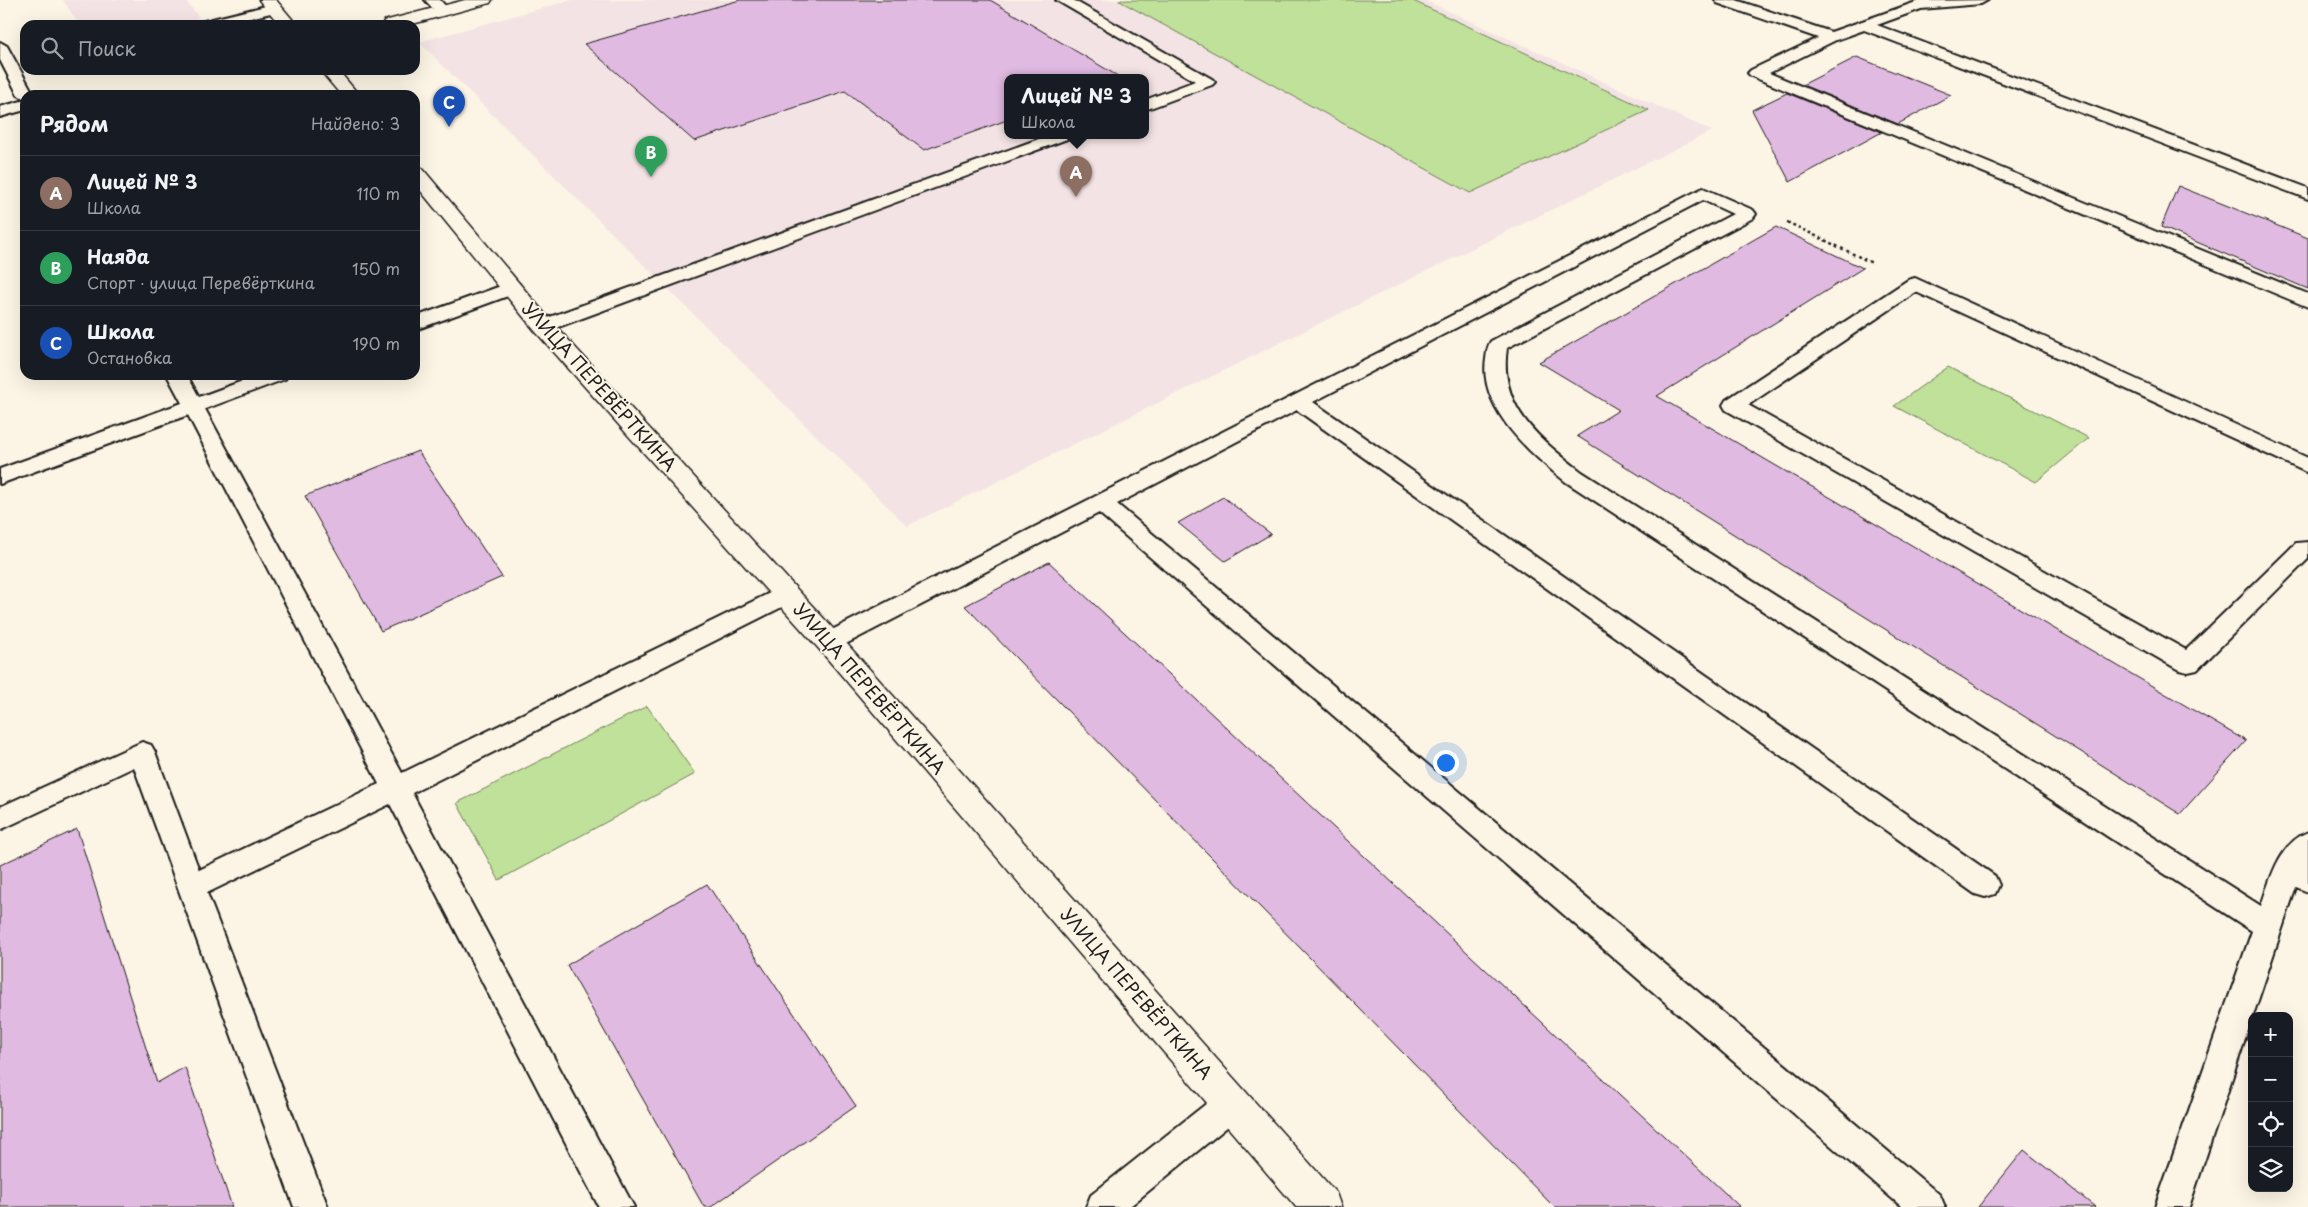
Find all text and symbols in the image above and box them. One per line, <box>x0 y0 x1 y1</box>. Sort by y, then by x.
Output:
search box <box>20 20 420 75</box>
icon: search <box>38 34 66 62</box>
text: Поиск <box>78 34 136 62</box>
popup <box>1004 74 1149 139</box>
text: Лицей № 3 <box>1021 81 1132 109</box>
pin: C <box>433 86 465 127</box>
text: Рядом <box>40 107 108 139</box>
text: Школа <box>1021 109 1075 133</box>
text: Найдено: 3 <box>311 111 400 135</box>
pin: B <box>635 136 667 177</box>
pin: A <box>1060 156 1092 197</box>
text: Лицей № 3 <box>87 167 197 195</box>
text: A <box>50 181 62 205</box>
text: 110 m <box>357 181 400 205</box>
text: Школа <box>87 195 141 219</box>
text: Наяда <box>87 242 150 270</box>
text: B <box>51 256 61 280</box>
text: 150 m <box>352 256 400 280</box>
text: Спорт · улица Перевёрткина <box>87 270 315 294</box>
street label: УЛИЦА ПЕРЕВЁРТКИНА <box>517 295 684 477</box>
text: Школа <box>87 317 155 345</box>
text: C <box>50 331 62 355</box>
text: 190 m <box>352 331 400 355</box>
text: Остановка <box>87 345 172 369</box>
street label: УЛИЦА ПЕРЕВЁРТКИНА <box>788 596 953 780</box>
your location <box>1433 750 1459 776</box>
street label: УЛИЦА ПЕРЕВЁРТКИНА <box>1055 901 1220 1085</box>
map controls <box>2248 1012 2293 1192</box>
button: + <box>2248 1012 2293 1057</box>
button: − <box>2248 1057 2293 1102</box>
button: locate <box>2248 1102 2293 1147</box>
button: layers <box>2248 1147 2293 1192</box>

